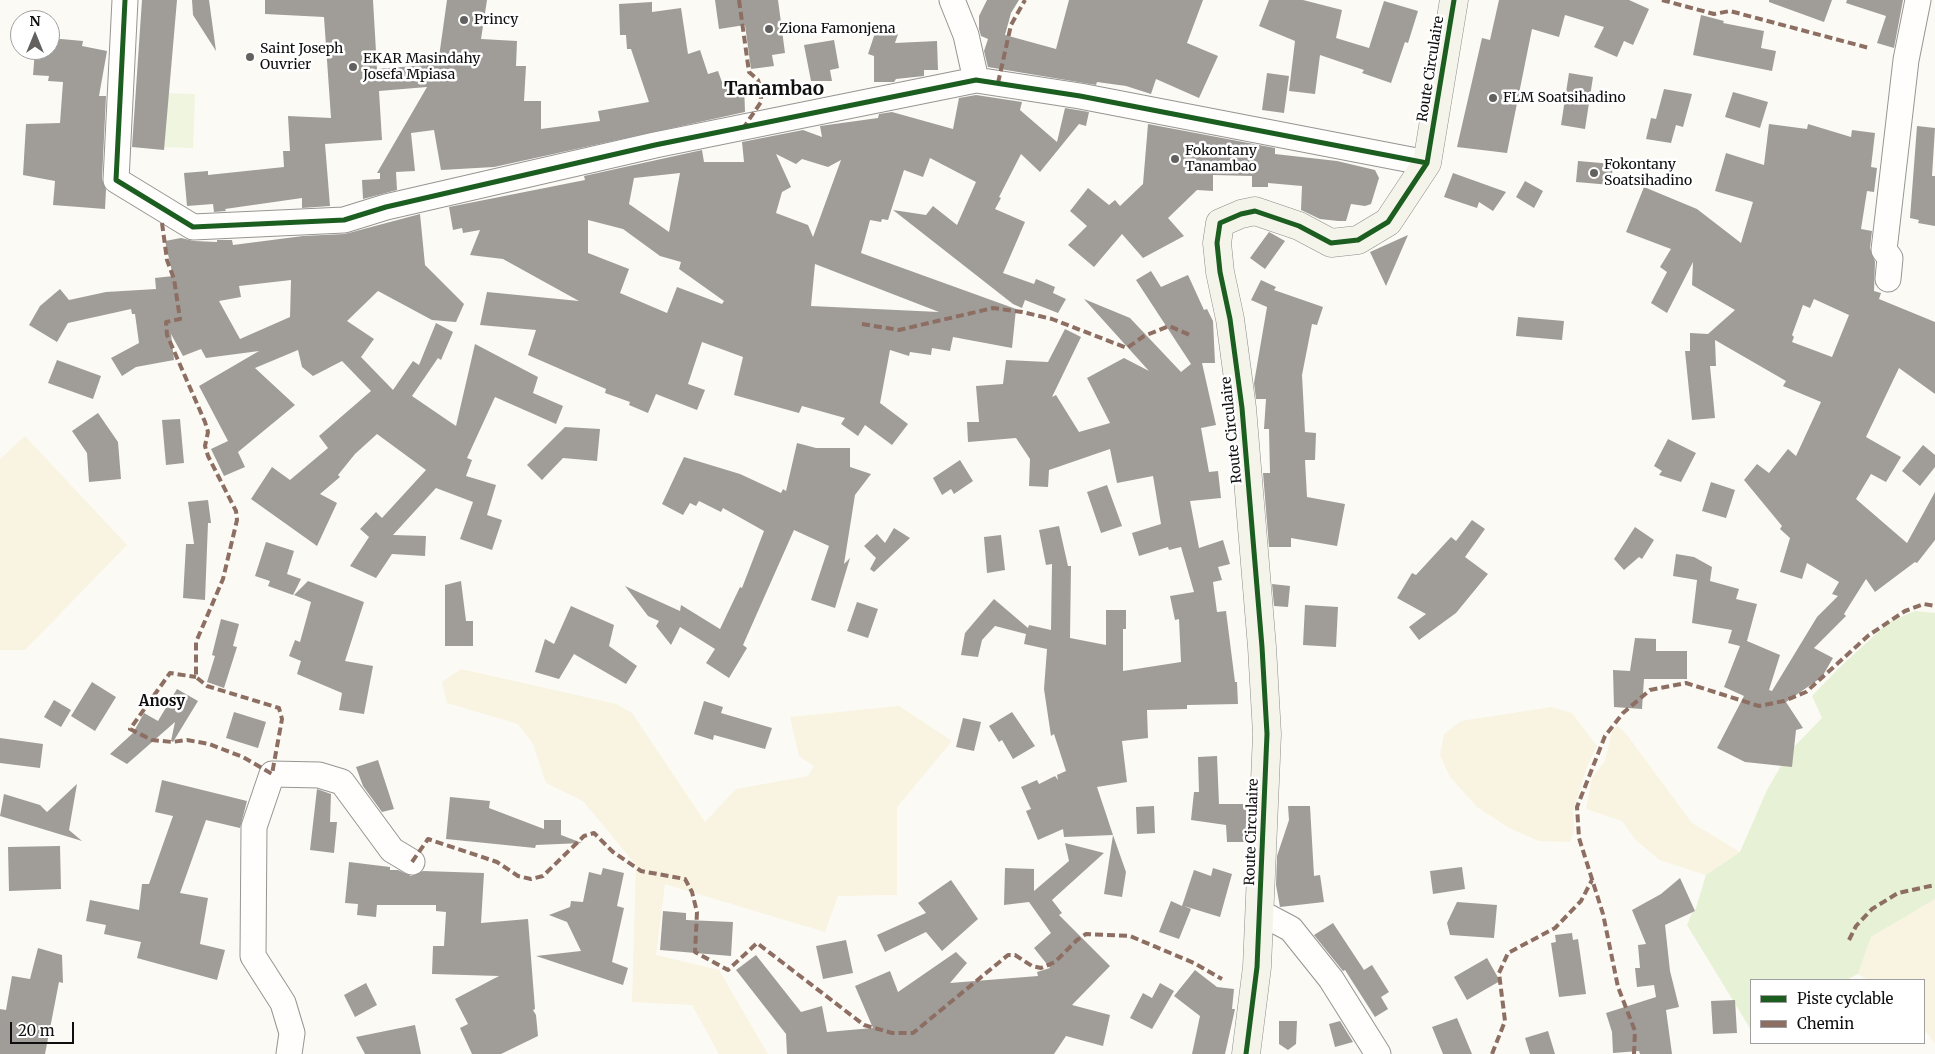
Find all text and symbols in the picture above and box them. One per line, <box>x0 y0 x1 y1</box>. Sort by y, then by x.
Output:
north arrow <box>10 10 60 60</box>
text: N <box>29 12 41 30</box>
place label: Princy <box>474 12 518 28</box>
marker: Princy <box>458 14 470 26</box>
street label: Route Circulaire <box>1414 15 1448 123</box>
place label: Ziona Famonjena <box>779 21 895 37</box>
marker: Ziona Famonjena <box>763 23 775 35</box>
place label: Saint Joseph Ouvrier <box>260 41 343 74</box>
marker: Saint Joseph Ouvrier <box>244 51 256 63</box>
place label: EKAR Masindahy Josefa Mpiasa <box>363 51 480 84</box>
marker: EKAR Masindahy Josefa Mpiasa <box>347 61 359 73</box>
district label: Tanambao <box>724 79 824 101</box>
place label: FLM Soatsihadino <box>1503 90 1626 106</box>
marker: FLM Soatsihadino <box>1487 92 1499 104</box>
place label: Fokontany Tanambao <box>1185 143 1257 176</box>
marker: Fokontany Tanambao <box>1169 153 1181 165</box>
place label: Fokontany Soatsihadino <box>1604 157 1692 190</box>
marker: Fokontany Soatsihadino <box>1588 167 1600 179</box>
street label: Route Circulaire <box>1218 376 1246 484</box>
district label: Anosy <box>139 693 185 711</box>
street label: Route Circulaire <box>1242 778 1262 886</box>
legend <box>1750 979 1925 1044</box>
text: Piste cyclable <box>1797 989 1893 1008</box>
scale bar <box>12 1012 76 1044</box>
text: Chemin <box>1797 1014 1854 1033</box>
text: 20 m <box>18 1021 55 1040</box>

